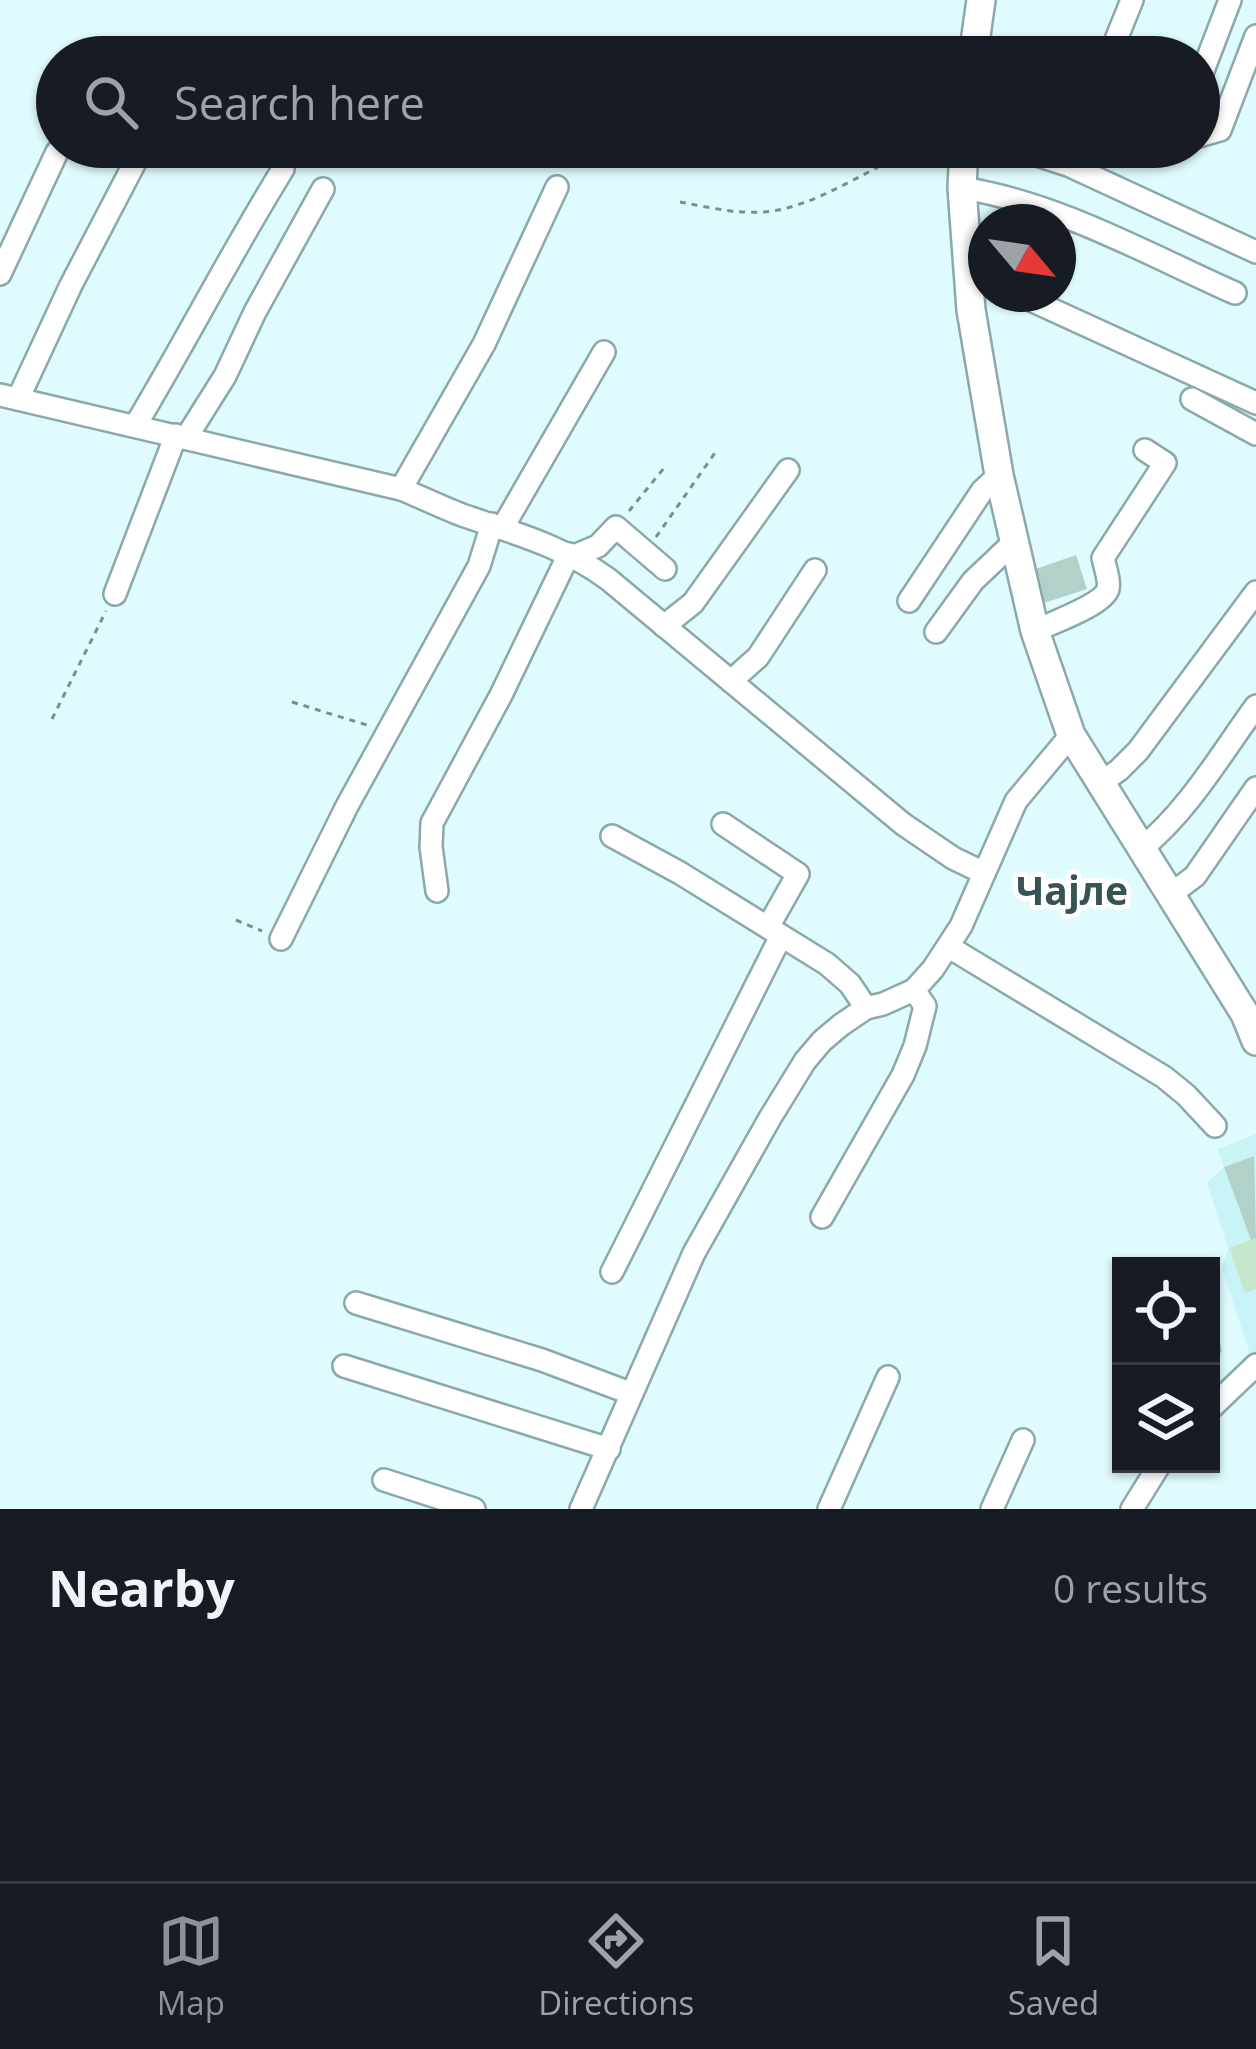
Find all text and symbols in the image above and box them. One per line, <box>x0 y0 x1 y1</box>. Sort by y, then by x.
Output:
search box <box>36 36 1220 168</box>
icon: search <box>78 69 144 135</box>
text: Search here <box>174 72 425 133</box>
north arrow <box>968 204 1076 312</box>
district label: Чајле <box>1016 863 1128 916</box>
map controls <box>1112 1257 1220 1473</box>
button: locate <box>1112 1257 1220 1365</box>
button: layers <box>1112 1365 1220 1473</box>
text: Nearby <box>48 1552 235 1622</box>
text: 0 results <box>1053 1561 1208 1614</box>
tab: Map <box>157 1908 225 2025</box>
tab: Directions <box>538 1908 694 2025</box>
tab: Saved <box>1008 1908 1099 2025</box>

